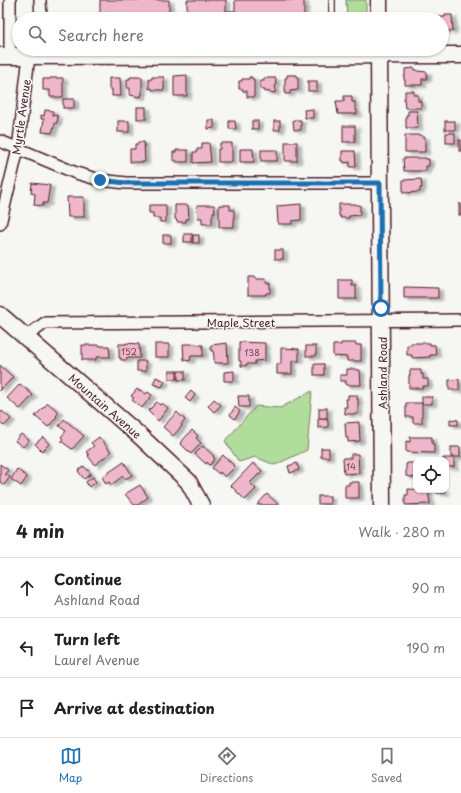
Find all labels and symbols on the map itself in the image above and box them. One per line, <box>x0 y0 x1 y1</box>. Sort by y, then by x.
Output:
street label: Myrtle Avenue <box>7 78 35 156</box>
route end <box>91 171 109 189</box>
route start <box>372 299 390 317</box>
street label: Maple Street <box>207 314 276 331</box>
street label: Ashland Road <box>374 337 391 409</box>
house number: 152 <box>121 344 137 358</box>
house number: 138 <box>244 345 260 359</box>
street label: Mountain Avenue <box>65 369 145 443</box>
house number: 14 <box>346 459 356 473</box>

